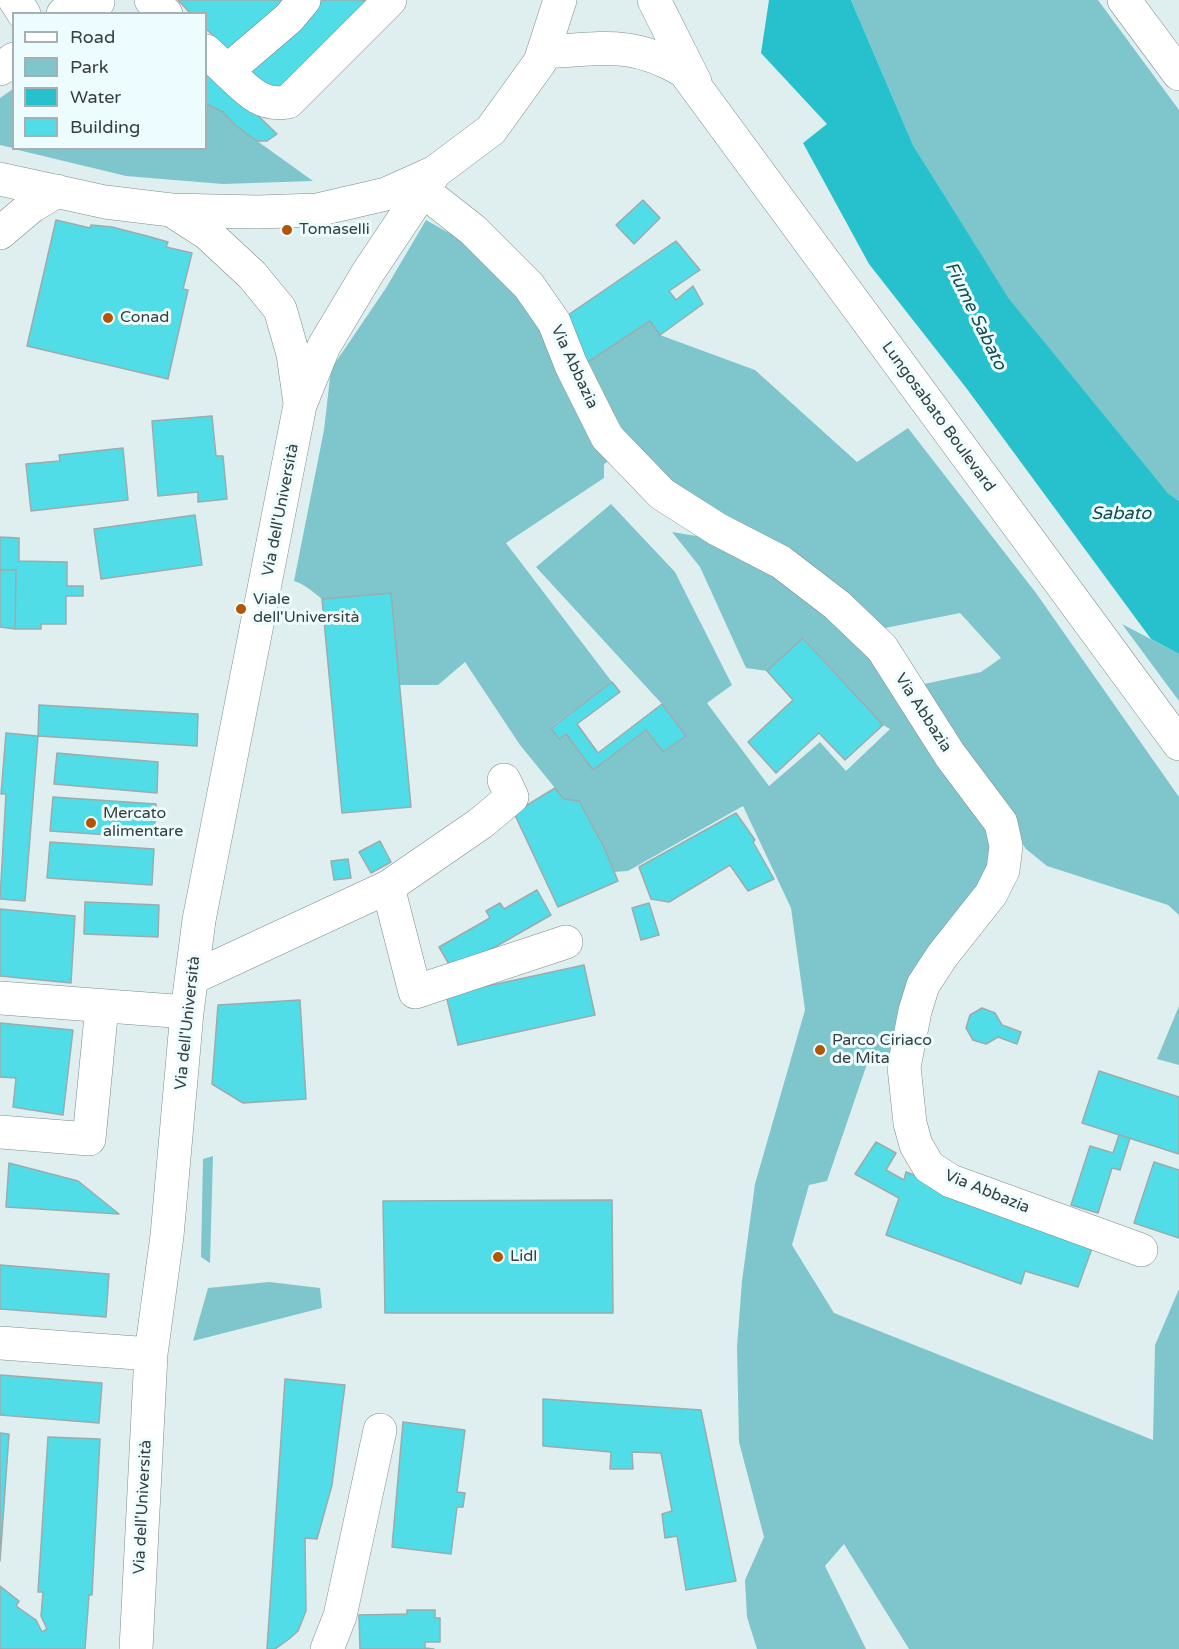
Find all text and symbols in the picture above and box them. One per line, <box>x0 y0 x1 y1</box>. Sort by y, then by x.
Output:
legend <box>12 12 207 150</box>
text: Road <box>70 26 115 48</box>
text: Park <box>70 56 108 78</box>
text: Water <box>70 86 121 108</box>
text: Building <box>70 116 140 138</box>
place label: Tomaselli <box>299 220 370 240</box>
marker: Tomaselli <box>280 223 294 237</box>
water label: Fiume Sabato <box>939 258 1011 374</box>
place label: Conad <box>120 308 169 328</box>
marker: Conad <box>101 311 115 325</box>
street label: Via Abbazia <box>546 322 602 412</box>
street label: Lungosabato Boulevard <box>877 338 999 496</box>
street label: Via dell'Università <box>259 442 303 578</box>
water label: Sabato <box>1091 503 1151 525</box>
place label: Viale dell'Università <box>253 590 360 628</box>
marker: Viale dell'Università <box>234 602 248 616</box>
street label: Via Abbazia <box>890 670 956 756</box>
place label: Mercato alimentare <box>103 804 183 842</box>
marker: Mercato alimentare <box>84 816 98 830</box>
street label: Via dell'Università <box>171 955 205 1091</box>
place label: Parco Ciriaco de Mita <box>832 1031 932 1069</box>
marker: Parco Ciriaco de Mita <box>813 1043 827 1057</box>
street label: Via Abbazia <box>942 1166 1032 1218</box>
place label: Lidl <box>510 1247 537 1267</box>
marker: Lidl <box>491 1250 505 1264</box>
street label: Via dell'Università <box>130 1439 156 1575</box>

